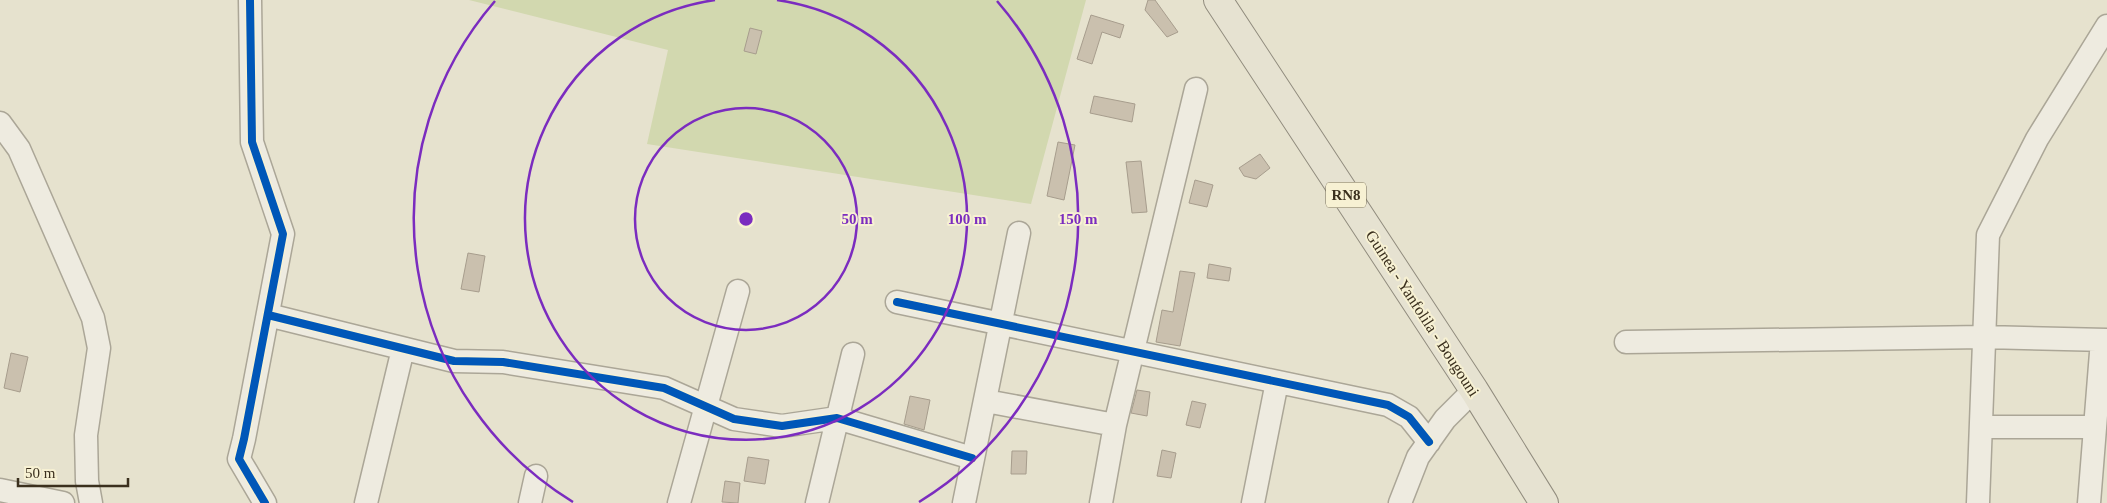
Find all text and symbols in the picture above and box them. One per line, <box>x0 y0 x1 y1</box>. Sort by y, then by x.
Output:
road number: RN8 <box>1326 182 1366 208</box>
centre of rings <box>737 210 755 228</box>
text: 50 m <box>841 211 873 227</box>
text: 100 m <box>948 211 987 227</box>
text: 150 m <box>1059 211 1098 227</box>
street label: Guinea - Yanfolila - Bougouni <box>1362 227 1483 400</box>
scale bar <box>18 456 128 488</box>
text: 50 m <box>25 465 56 481</box>

